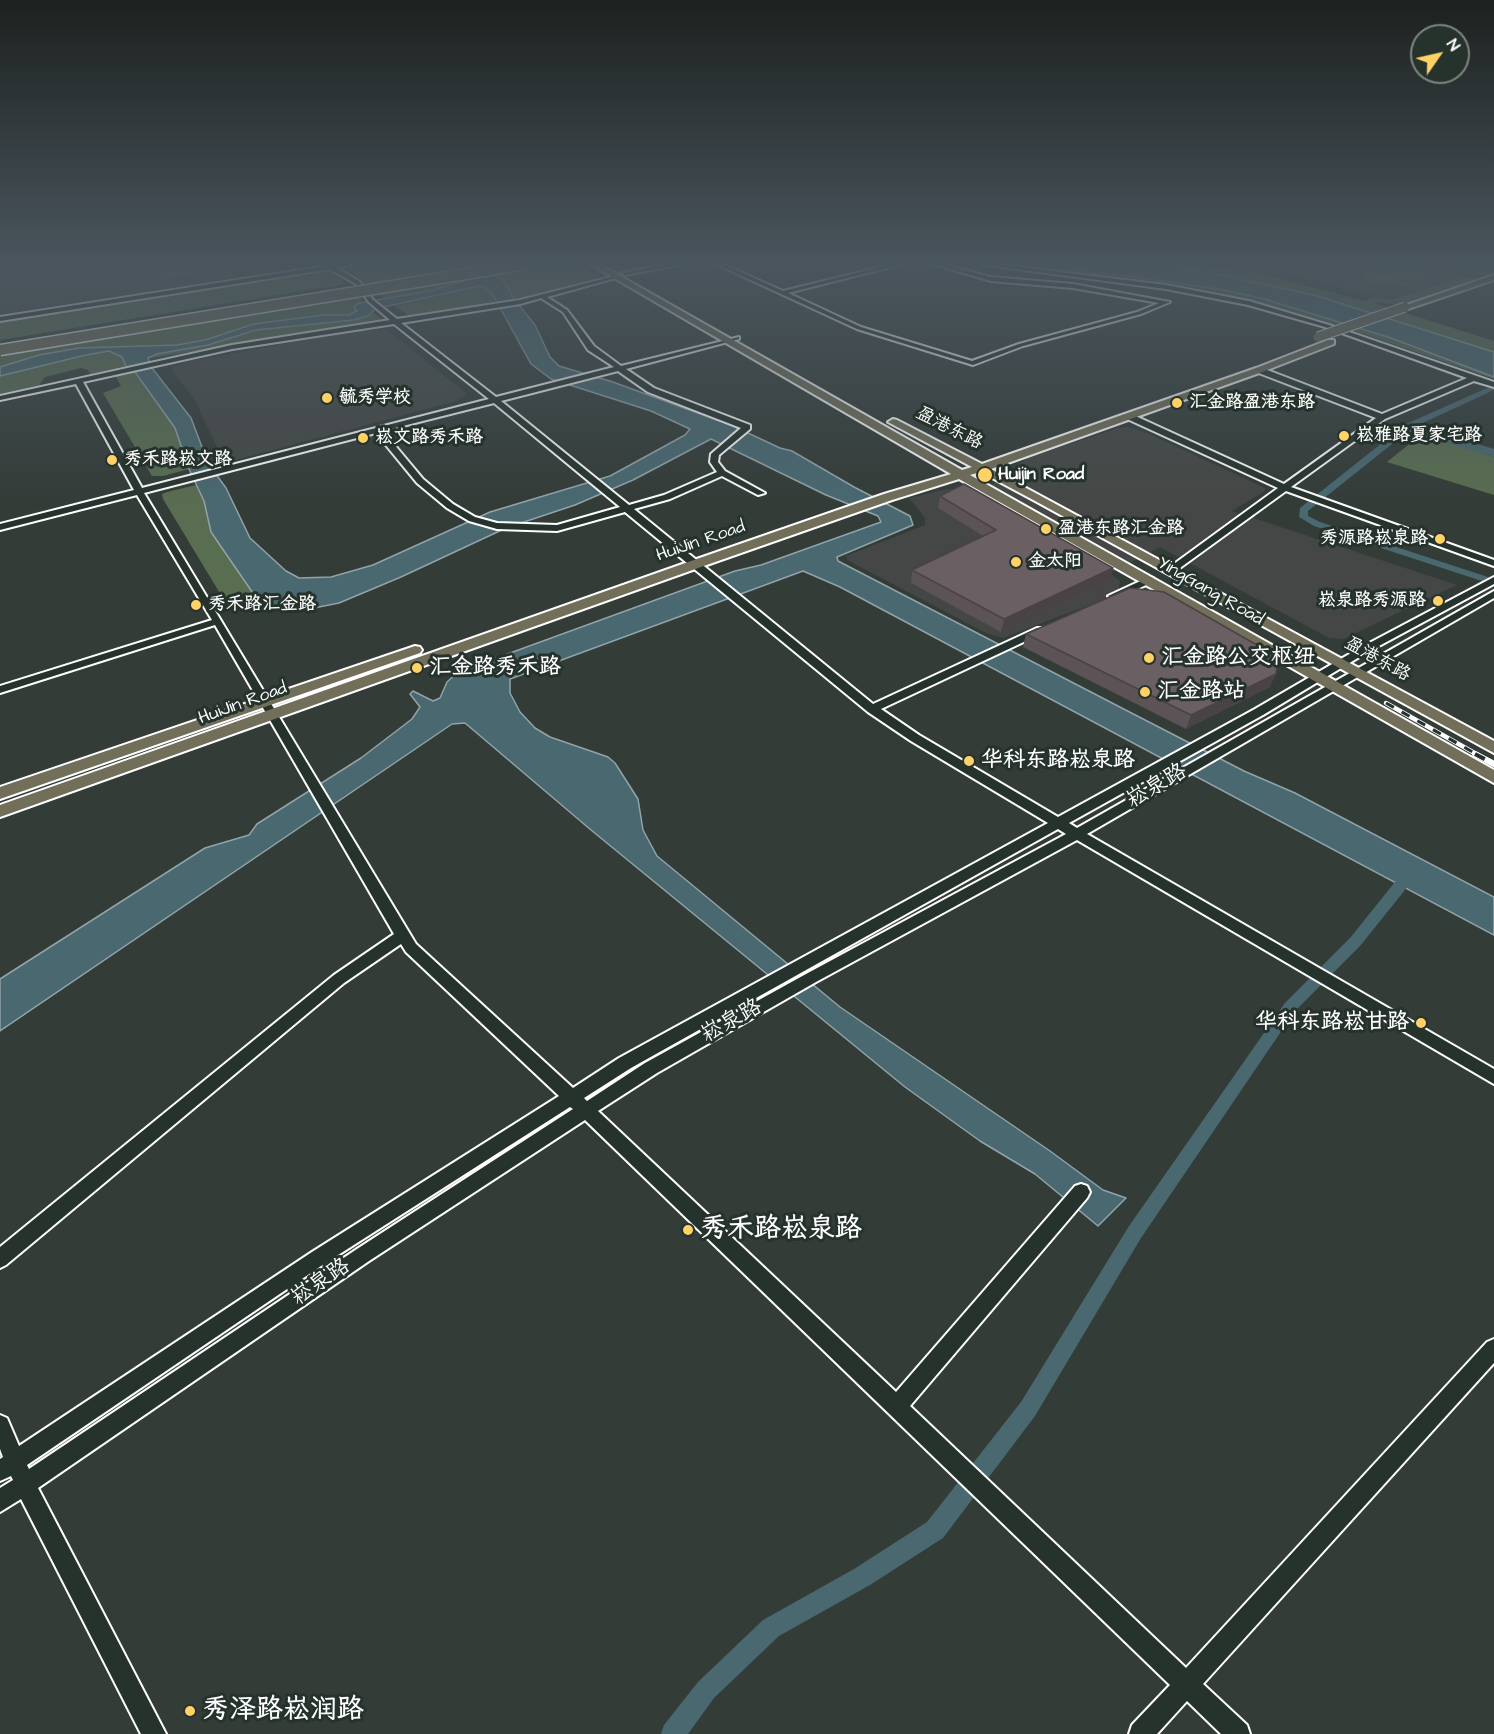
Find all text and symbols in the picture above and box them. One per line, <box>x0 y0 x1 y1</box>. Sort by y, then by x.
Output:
north arrow <box>1410 24 1470 84</box>
text: N <box>1441 35 1465 55</box>
place label: 毓秀学校 <box>339 387 411 409</box>
marker: 毓秀学校 <box>320 391 334 405</box>
place label: 汇金路盈港东路 <box>1189 392 1315 414</box>
marker: 汇金路盈港东路 <box>1170 396 1184 410</box>
street label: 盈港东路 <box>912 403 986 455</box>
place label: 崧雅路夏家宅路 <box>1356 425 1482 447</box>
place label: 崧文路秀禾路 <box>375 427 483 449</box>
marker: 崧雅路夏家宅路 <box>1337 429 1351 443</box>
marker: 崧文路秀禾路 <box>356 431 370 445</box>
place label: 秀禾路崧文路 <box>124 449 232 471</box>
marker: 秀禾路崧文路 <box>105 453 119 467</box>
place label: Huijin Road <box>998 464 1084 486</box>
marker: Huijin Road <box>976 466 994 484</box>
street label: HuiJin Road <box>654 517 748 567</box>
place label: 盈港东路汇金路 <box>1058 518 1184 540</box>
marker: 盈港东路汇金路 <box>1039 522 1053 536</box>
place label: 秀源路崧泉路 <box>1320 528 1428 550</box>
marker: 秀源路崧泉路 <box>1433 532 1447 546</box>
place label: 金太阳 <box>1028 551 1082 573</box>
street label: YingGang Road <box>1153 553 1267 631</box>
marker: 金太阳 <box>1009 555 1023 569</box>
place label: 崧泉路秀源路 <box>1318 590 1426 612</box>
place label: 秀禾路汇金路 <box>208 594 316 616</box>
marker: 崧泉路秀源路 <box>1431 594 1445 608</box>
marker: 秀禾路汇金路 <box>189 598 203 612</box>
street label: 盈港东路 <box>1340 633 1414 687</box>
place label: 汇金路公交枢纽 <box>1161 645 1315 671</box>
marker: 汇金路公交枢纽 <box>1142 651 1156 665</box>
place label: 汇金路秀禾路 <box>429 655 561 681</box>
marker: 汇金路秀禾路 <box>410 661 424 675</box>
street label: HuiJin Road <box>196 678 290 730</box>
place label: 汇金路站 <box>1157 679 1245 705</box>
marker: 汇金路站 <box>1138 685 1152 699</box>
place label: 华科东路崧泉路 <box>981 748 1135 774</box>
marker: 华科东路崧泉路 <box>962 754 976 768</box>
street label: 崧泉路 <box>1122 759 1192 815</box>
street label: 崧泉路 <box>697 994 767 1050</box>
place label: 华科东路崧甘路 <box>1255 1010 1409 1036</box>
marker: 华科东路崧甘路 <box>1414 1016 1428 1030</box>
place label: 秀禾路崧泉路 <box>700 1214 862 1246</box>
marker: 秀禾路崧泉路 <box>681 1223 695 1237</box>
street label: 崧泉路 <box>286 1254 356 1312</box>
place label: 秀泽路崧润路 <box>202 1695 364 1727</box>
marker: 秀泽路崧润路 <box>183 1704 197 1718</box>

